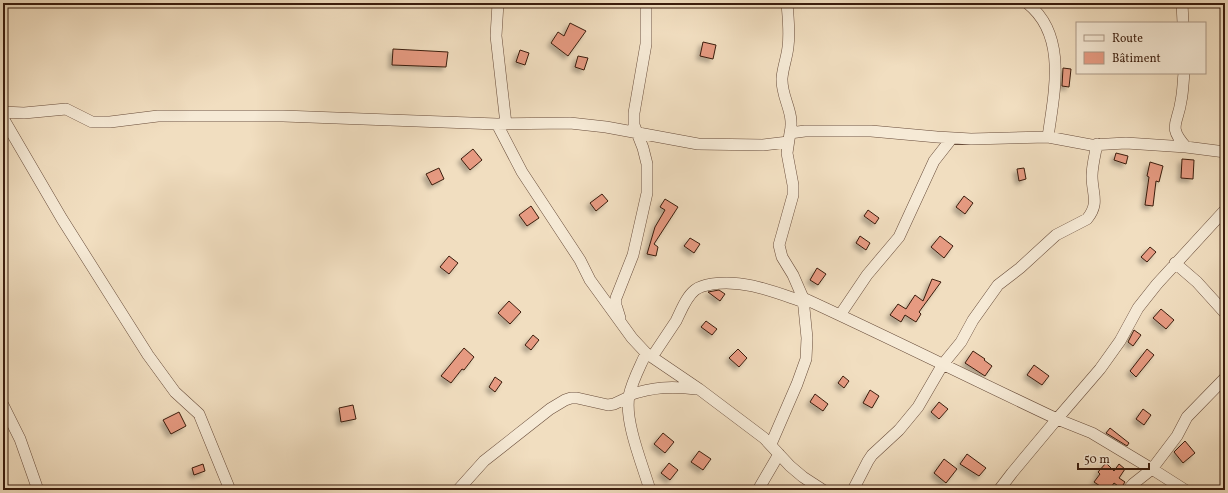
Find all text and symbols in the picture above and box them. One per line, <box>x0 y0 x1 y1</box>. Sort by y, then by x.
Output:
legend <box>1076 22 1206 74</box>
text: Route <box>1112 31 1143 47</box>
text: Bâtiment <box>1112 51 1161 67</box>
scale bar <box>1078 445 1149 471</box>
text: 50 m <box>1084 452 1110 468</box>

